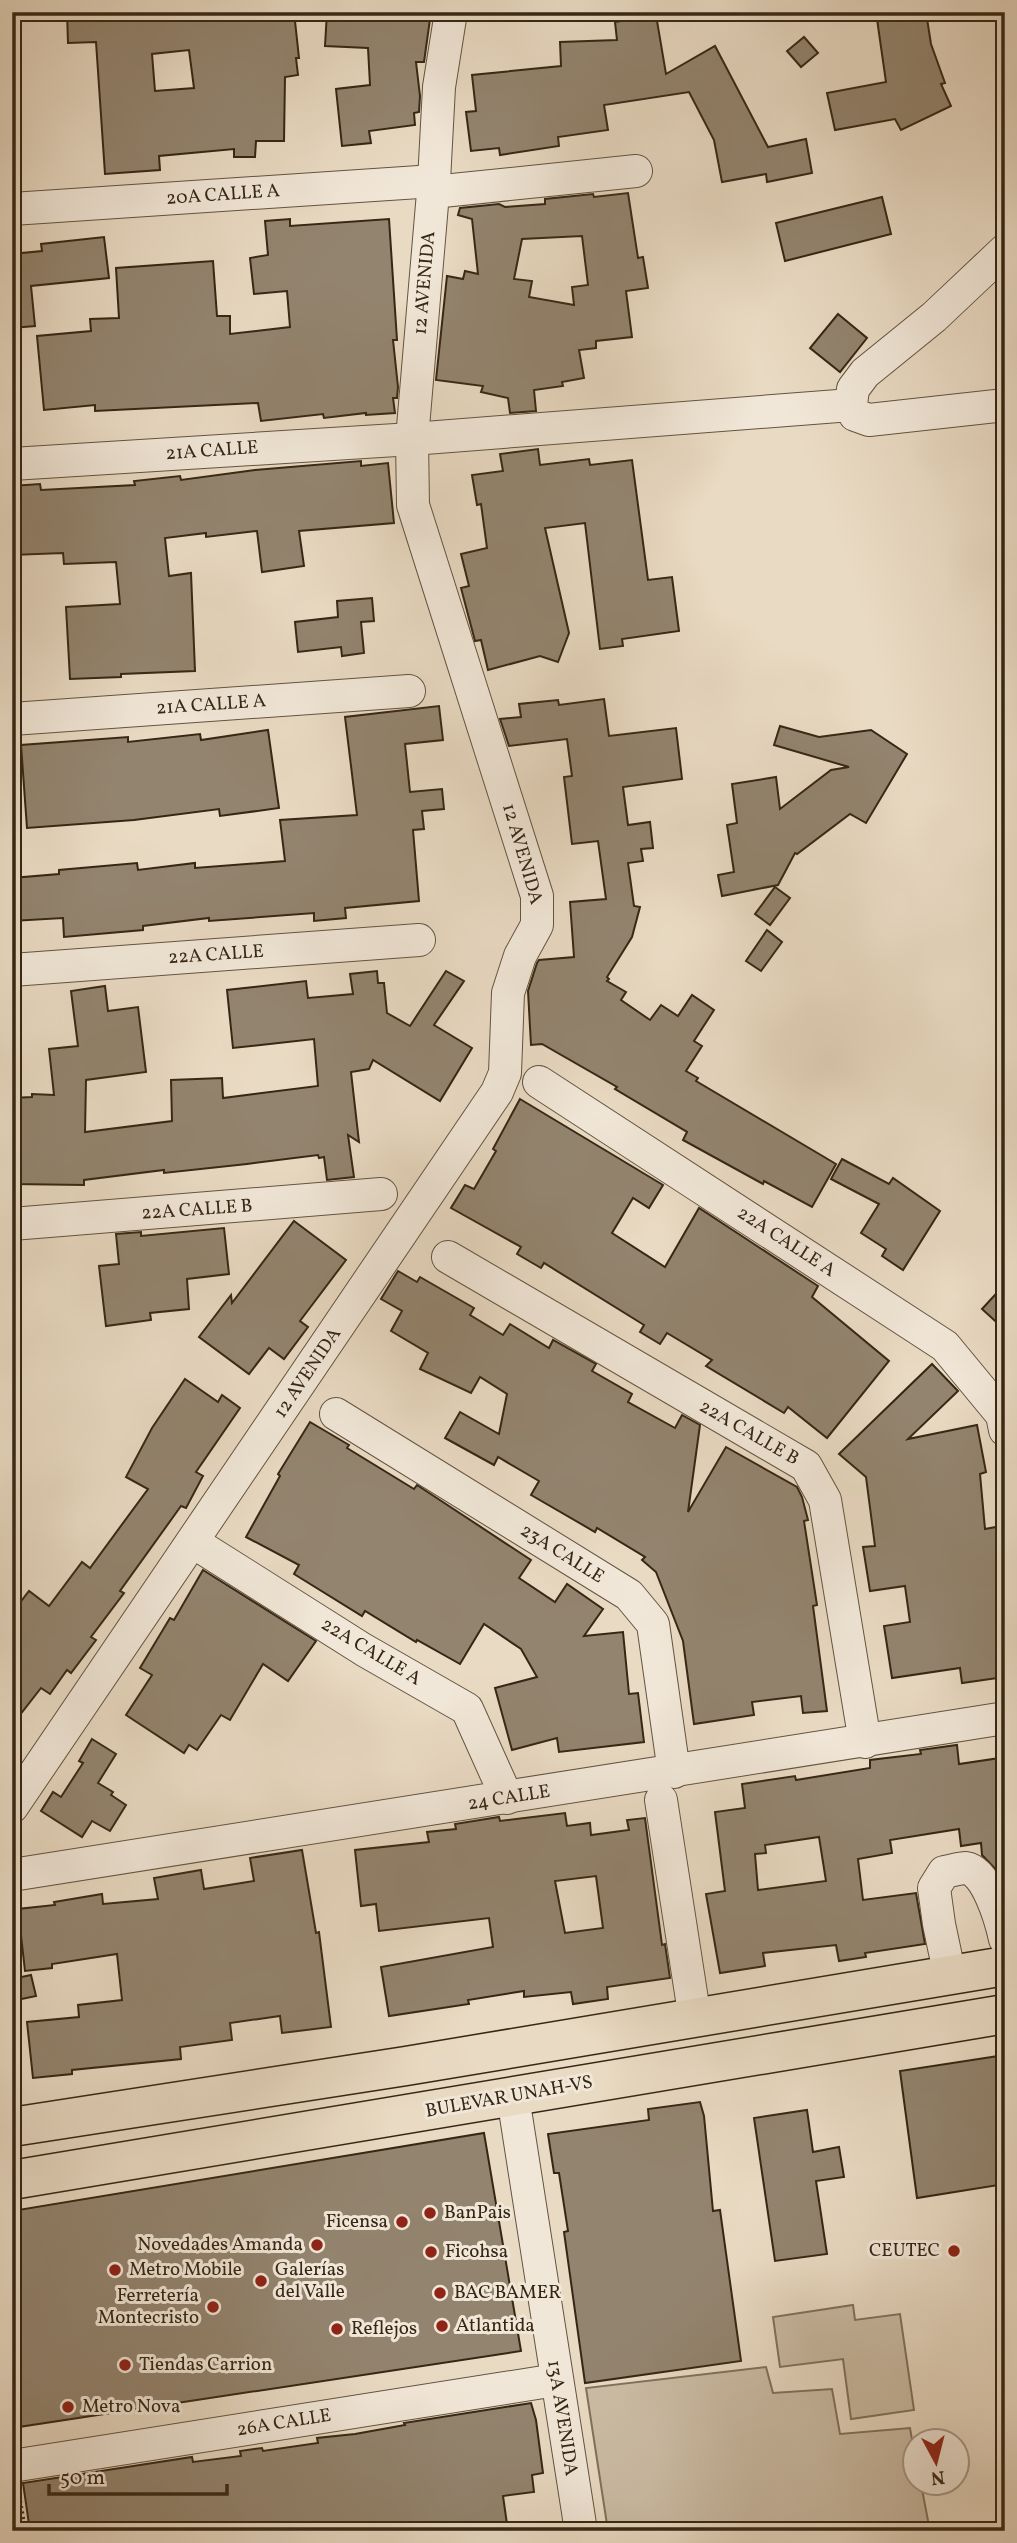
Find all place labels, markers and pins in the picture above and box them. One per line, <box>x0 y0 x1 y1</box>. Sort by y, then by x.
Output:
place label: BanPais <box>444 2200 511 2226</box>
marker: BanPais <box>422 2205 438 2221</box>
place label: Ficensa <box>326 2209 388 2235</box>
marker: Ficensa <box>394 2214 410 2230</box>
place label: Novedades Amanda <box>137 2232 303 2258</box>
marker: Novedades Amanda <box>309 2237 325 2253</box>
place label: CEUTEC <box>869 2238 940 2264</box>
place label: Ficohsa <box>445 2239 508 2265</box>
marker: CEUTEC <box>946 2243 962 2259</box>
marker: Ficohsa <box>423 2244 439 2260</box>
place label: Metro Mobile <box>129 2257 242 2283</box>
place label: Galerías del Valle <box>275 2257 345 2305</box>
marker: Metro Mobile <box>107 2262 123 2278</box>
marker: Galerías del Valle <box>253 2273 269 2289</box>
place label: BAC BAMER <box>454 2280 561 2306</box>
place label: Ferretería Montecristo <box>98 2283 199 2331</box>
marker: BAC BAMER <box>432 2285 448 2301</box>
marker: Ferretería Montecristo <box>205 2299 221 2315</box>
place label: Atlantida <box>456 2313 535 2339</box>
place label: Reflejos <box>351 2316 417 2342</box>
marker: Atlantida <box>434 2318 450 2334</box>
marker: Reflejos <box>329 2321 345 2337</box>
place label: Tiendas Carrion <box>139 2352 272 2378</box>
marker: Tiendas Carrion <box>117 2357 133 2373</box>
place label: Metro Nova <box>82 2394 180 2420</box>
marker: Metro Nova <box>60 2399 76 2415</box>

